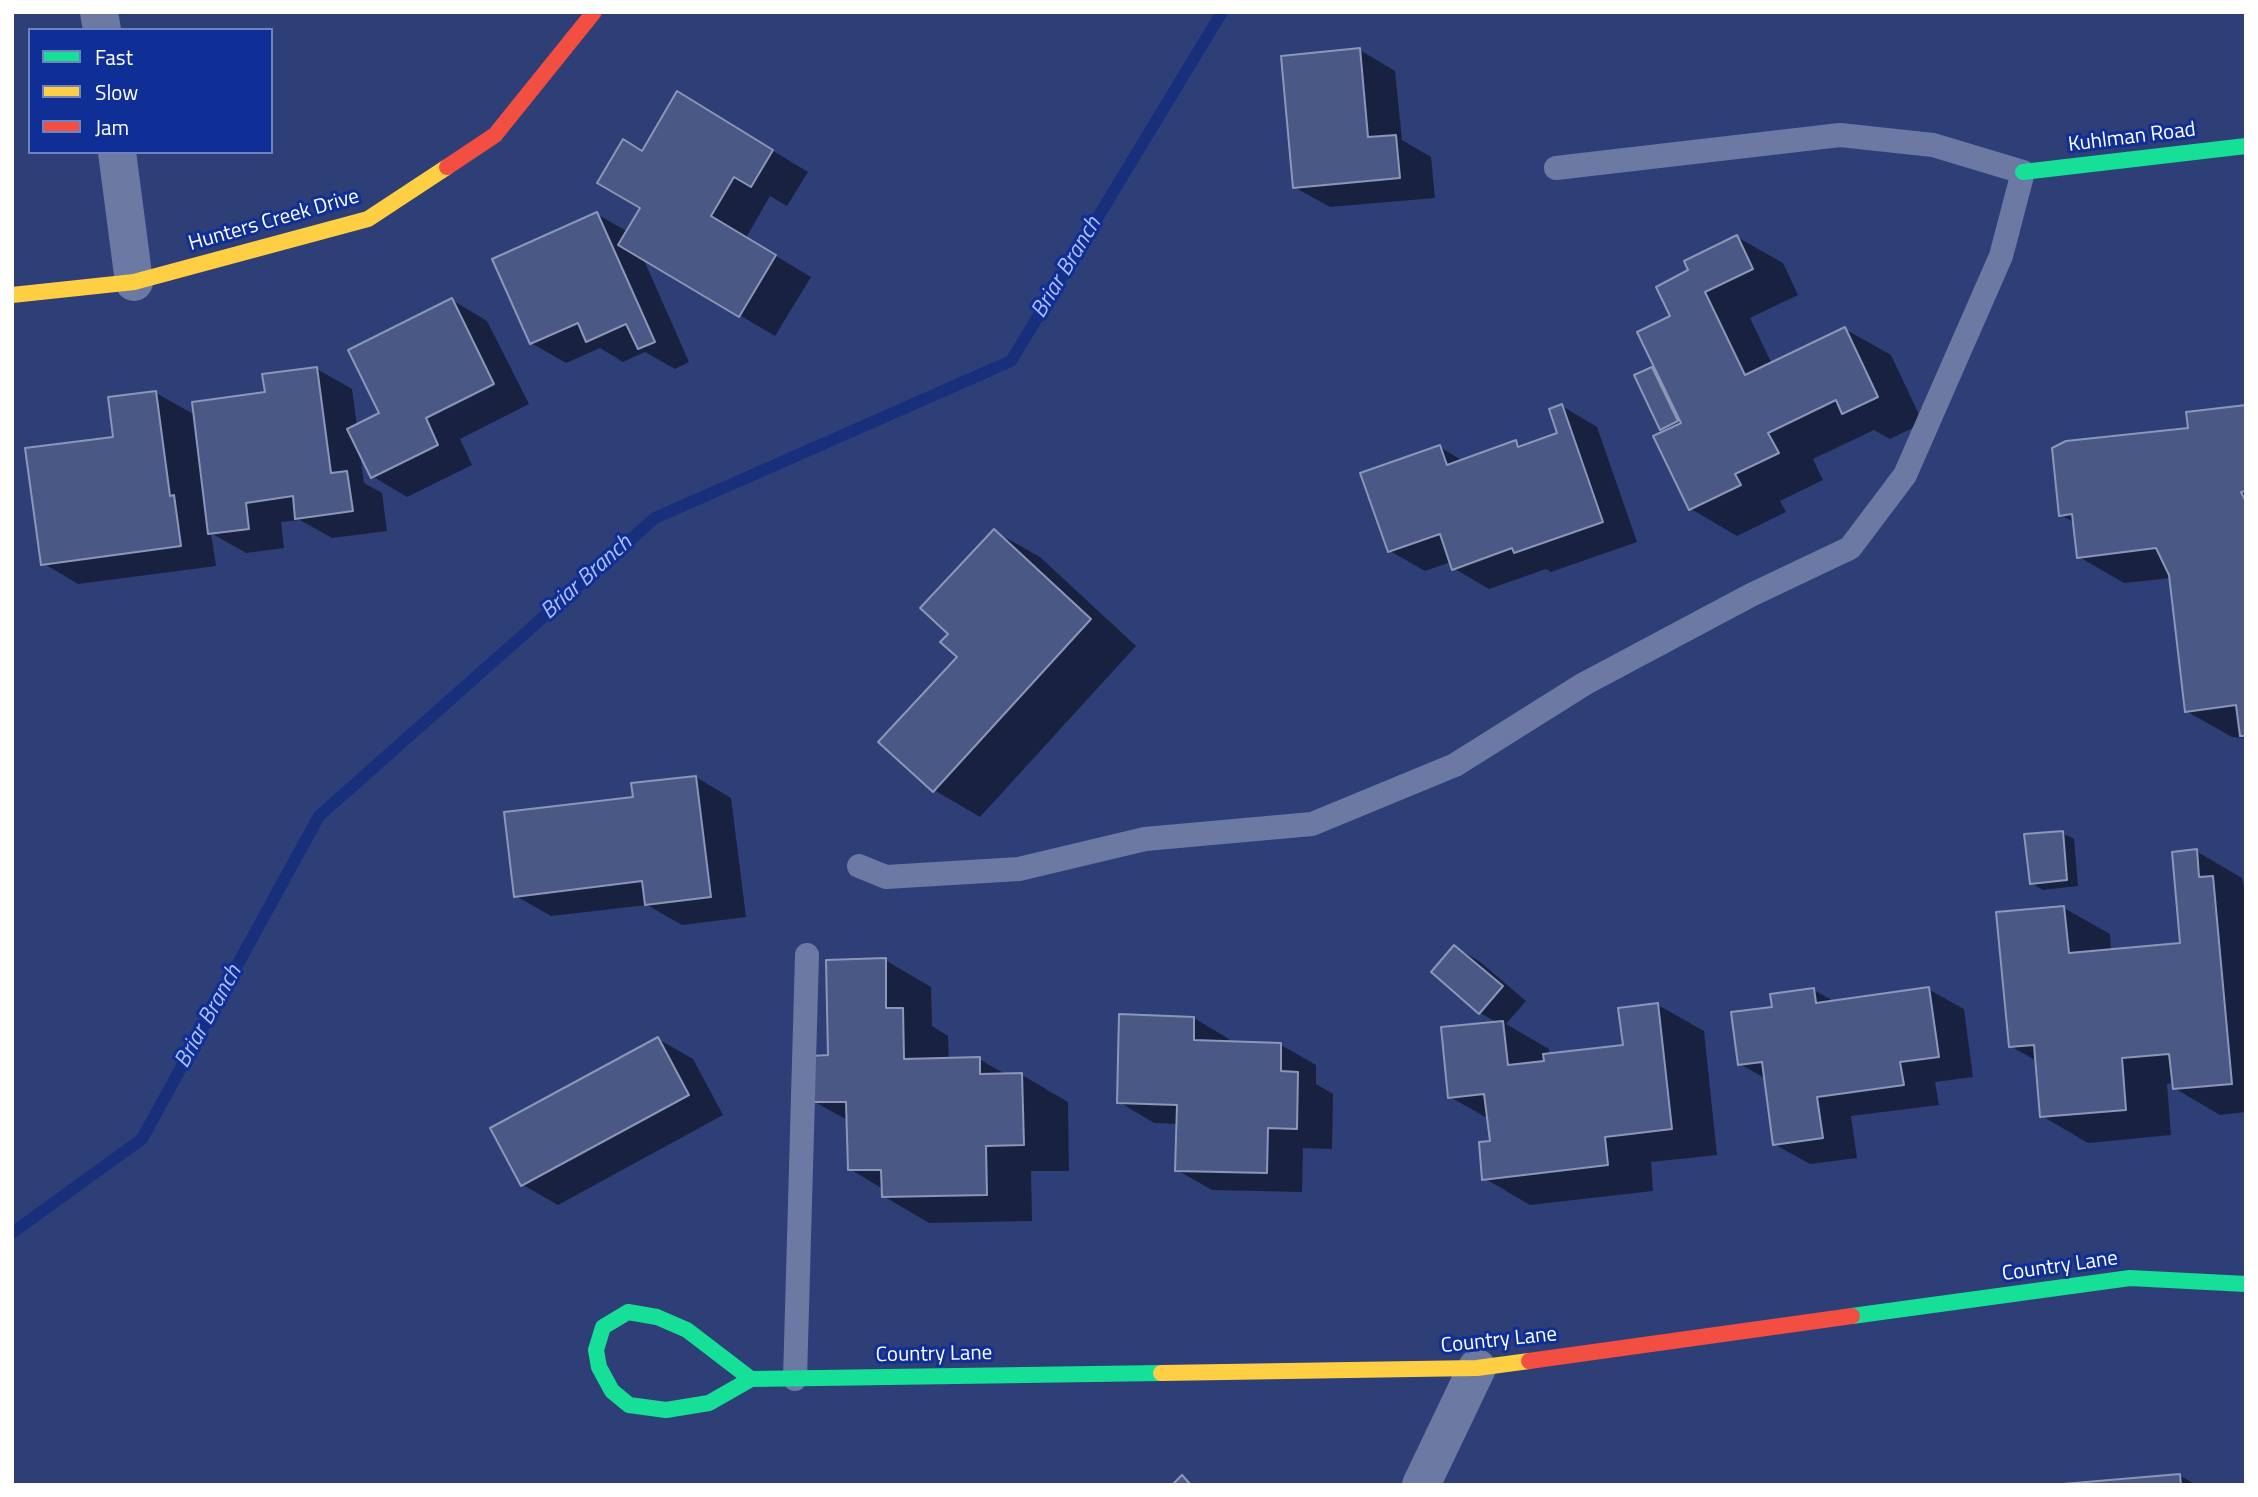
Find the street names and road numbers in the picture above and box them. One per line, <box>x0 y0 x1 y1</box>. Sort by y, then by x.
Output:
street label: Kuhlman Road <box>2067 118 2197 158</box>
street label: Hunters Creek Drive <box>186 185 362 257</box>
street label: Country Lane <box>2001 1246 2119 1288</box>
street label: Country Lane <box>1440 1322 1558 1360</box>
street label: Country Lane <box>876 1341 992 1369</box>

